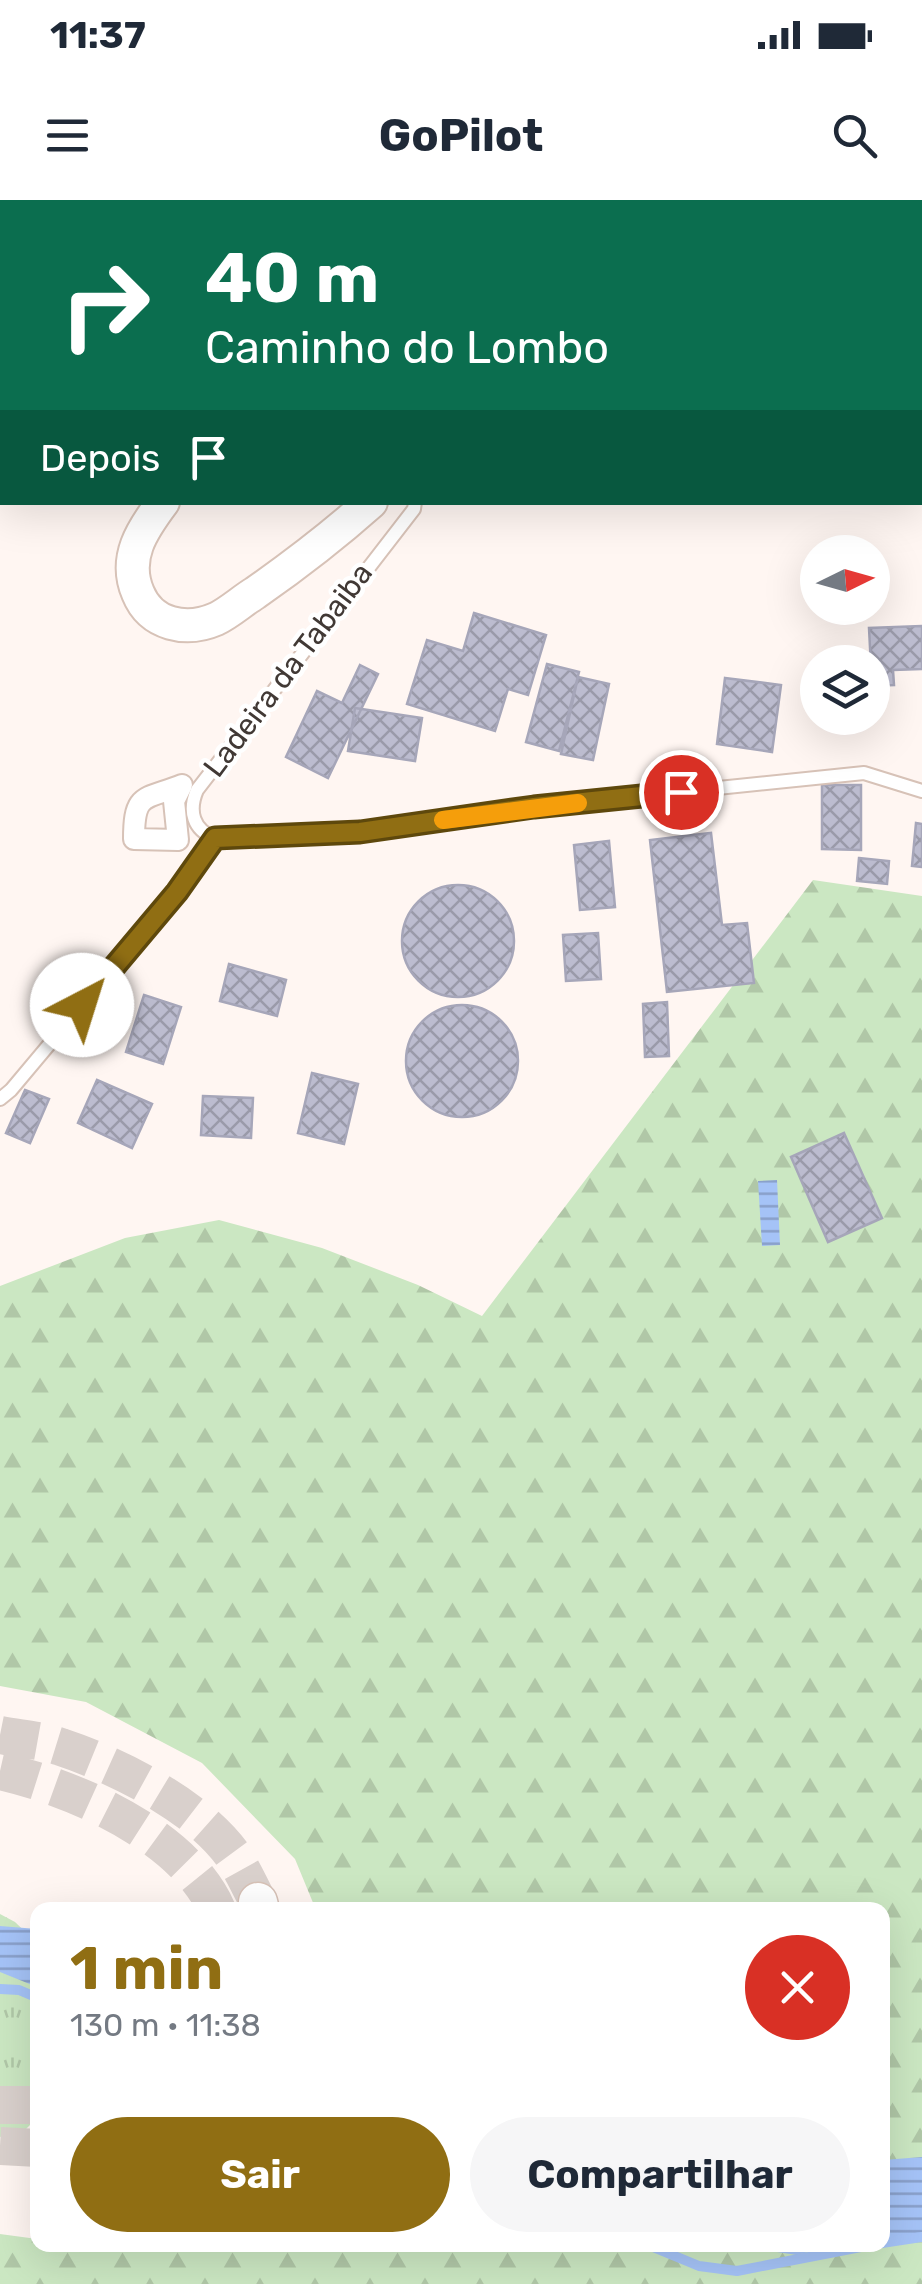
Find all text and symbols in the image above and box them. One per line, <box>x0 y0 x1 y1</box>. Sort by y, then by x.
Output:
text: 11:37 <box>50 12 146 58</box>
icon: menu <box>40 108 95 163</box>
icon: search <box>827 108 882 163</box>
text: GoPilot <box>379 109 543 162</box>
text: 40 m <box>205 237 379 320</box>
icon: right <box>40 240 170 370</box>
text: Caminho do Lombo <box>205 321 609 374</box>
icon: arrive <box>181 430 236 485</box>
text: Depois <box>40 435 161 481</box>
north arrow <box>800 535 890 625</box>
map controls <box>800 535 890 735</box>
street label: Ladeira da Tabaiba <box>196 556 380 784</box>
button: layers <box>800 645 890 735</box>
pin <box>639 750 724 835</box>
icon: arrive <box>654 765 709 820</box>
position arrow <box>30 953 134 1057</box>
text: 1 min <box>70 1933 223 2004</box>
button: close <box>745 1935 850 2040</box>
text: 130 m · 11:38 <box>70 2006 261 2044</box>
button: Sair <box>70 2117 450 2232</box>
button: Compartilhar <box>470 2117 850 2232</box>

